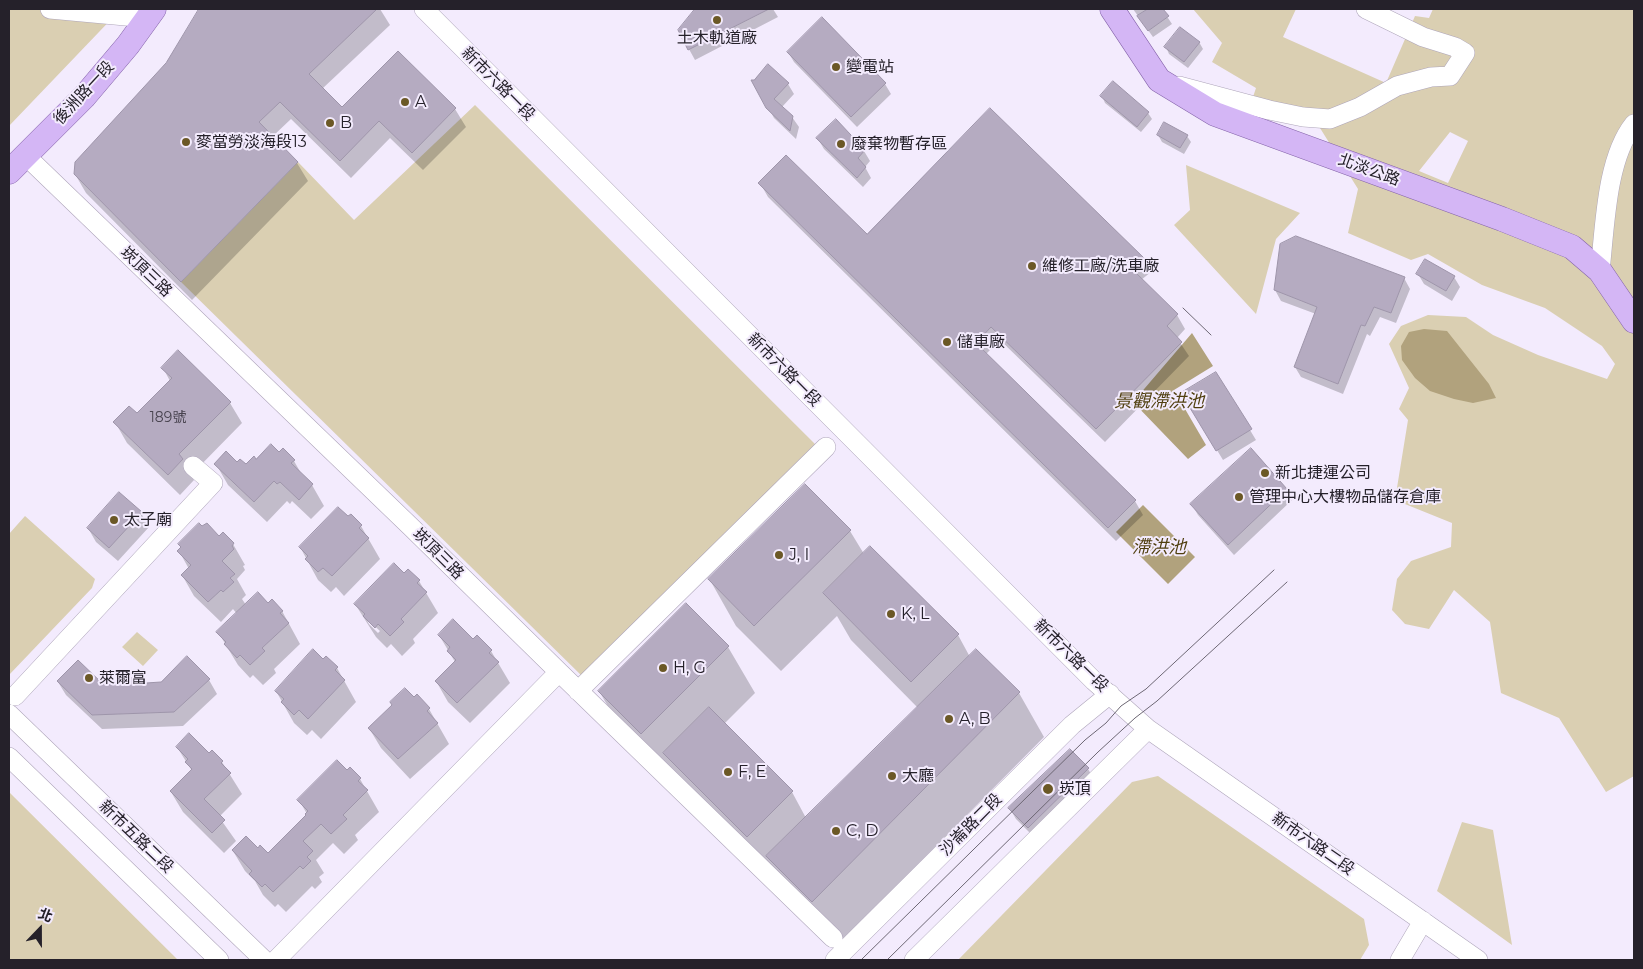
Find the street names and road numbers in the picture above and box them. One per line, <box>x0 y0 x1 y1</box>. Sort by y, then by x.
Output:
street label: 新市六路一段 <box>457 43 539 125</box>
street label: 後洲路一段 <box>50 57 118 129</box>
street label: 北淡公路 <box>1336 150 1402 190</box>
street label: 崁頂三路 <box>116 243 176 301</box>
street label: 新市六路一段 <box>743 329 825 411</box>
street label: 崁頂三路 <box>409 525 467 583</box>
street label: 新市六路一段 <box>1030 616 1112 696</box>
street label: 沙崙路二段 <box>936 790 1006 860</box>
street label: 新市五路二段 <box>95 797 177 877</box>
street label: 新市六路二段 <box>1268 809 1358 879</box>

